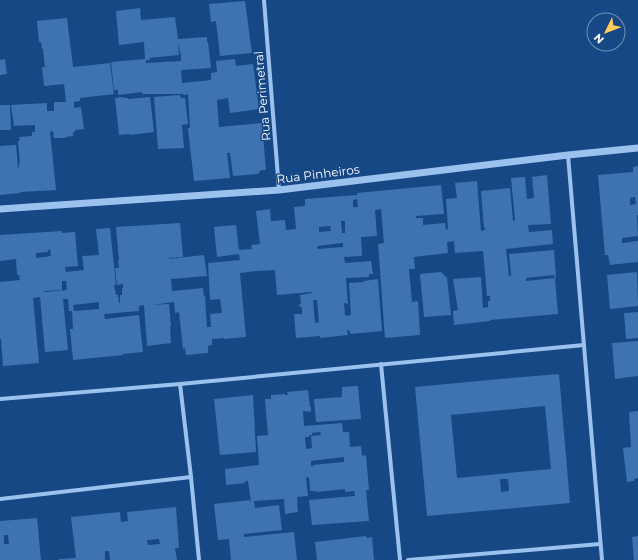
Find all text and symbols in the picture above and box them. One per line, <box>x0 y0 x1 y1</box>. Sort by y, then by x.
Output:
north arrow <box>586 12 626 52</box>
text: N <box>591 31 607 47</box>
street label: Rua Perimetral <box>251 50 273 142</box>
street label: Rua Pinheiros <box>276 161 361 187</box>

